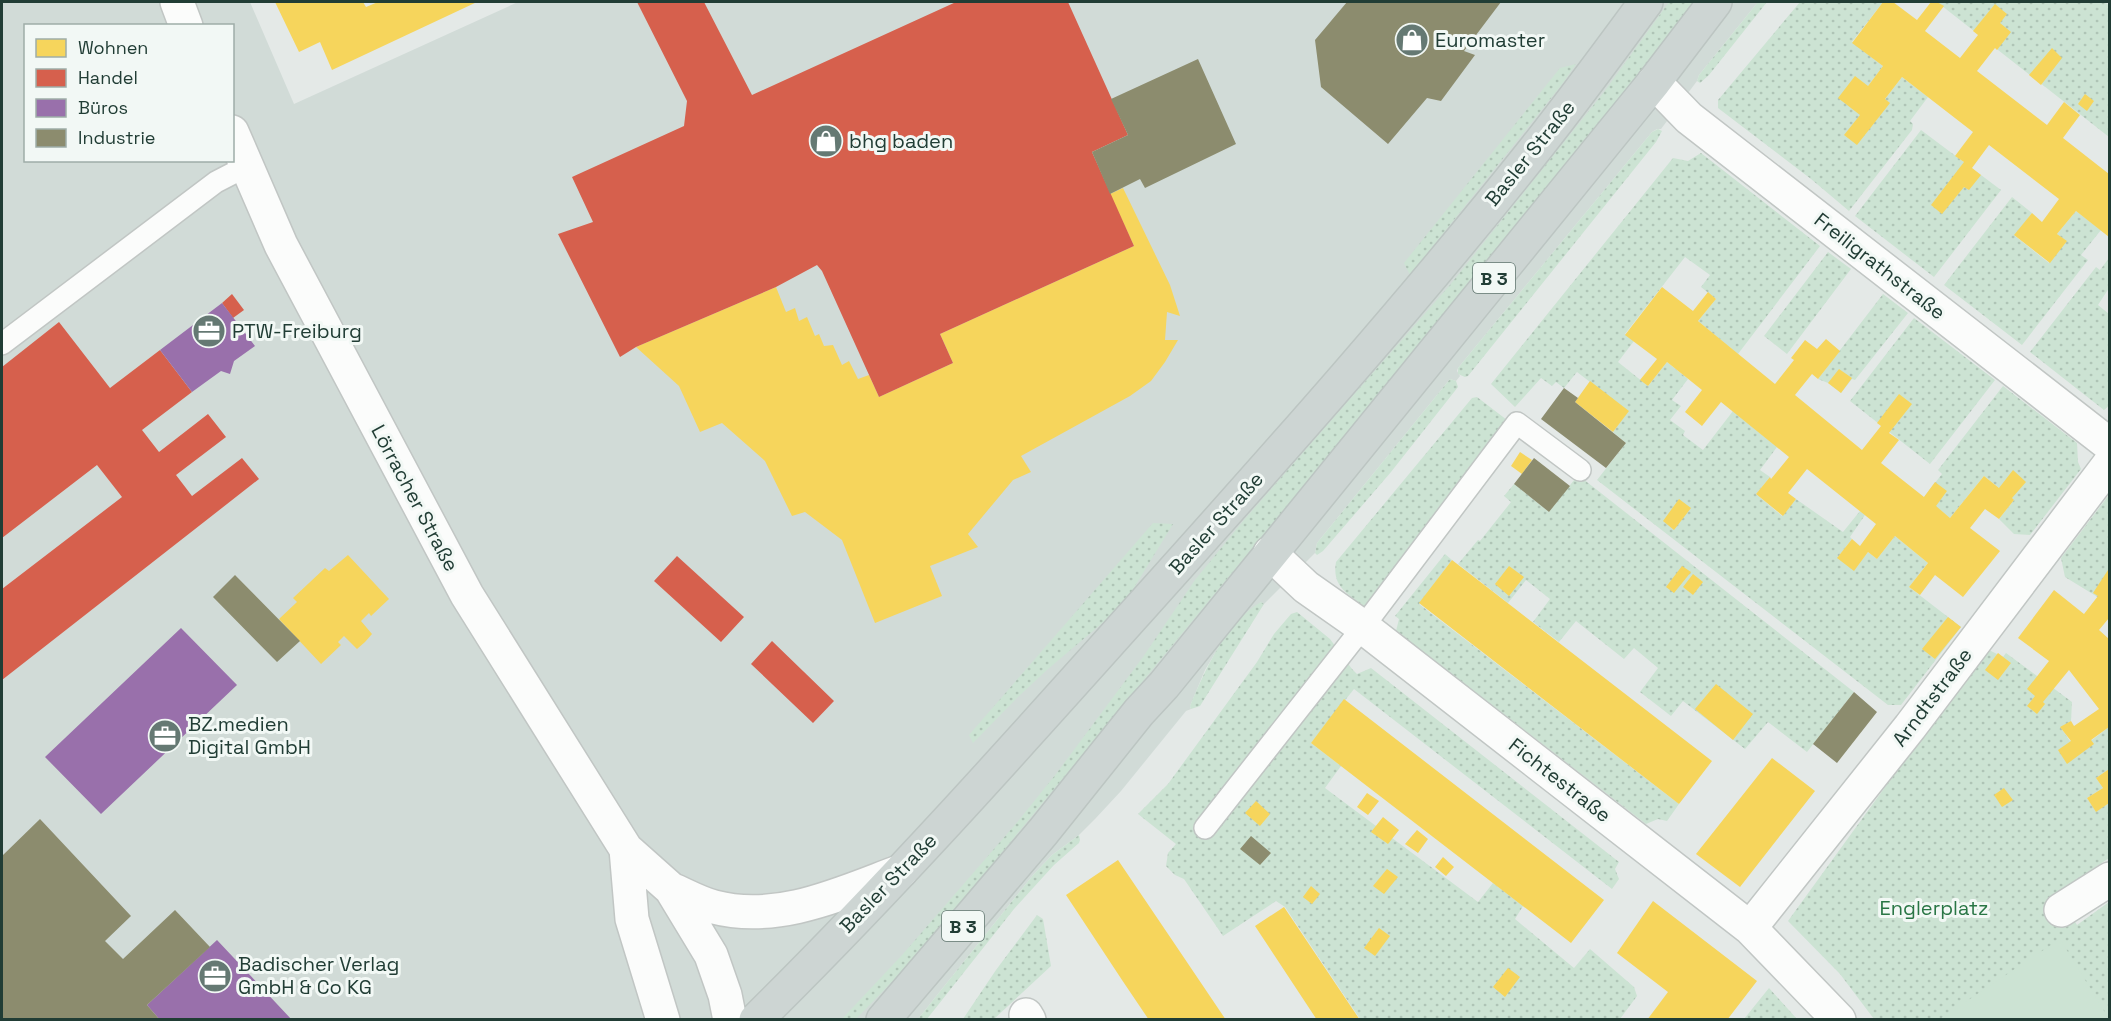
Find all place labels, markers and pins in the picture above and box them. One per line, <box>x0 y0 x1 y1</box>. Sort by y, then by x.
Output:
shop icon: Euromaster <box>1394 22 1430 58</box>
place label: Euromaster <box>1435 27 1545 53</box>
shop icon: bhg baden <box>808 123 844 159</box>
place label: bhg baden <box>849 128 953 154</box>
office icon: PTW-Freiburg <box>191 313 227 349</box>
place label: PTW-Freiburg <box>232 318 362 344</box>
place label: BZ.medien Digital GmbH <box>188 711 311 760</box>
office icon: BZ.medien Digital GmbH <box>147 718 183 754</box>
place label: Badischer Verlag GmbH & Co KG <box>238 951 399 1000</box>
office icon: Badischer Verlag GmbH & Co KG <box>197 958 233 994</box>

